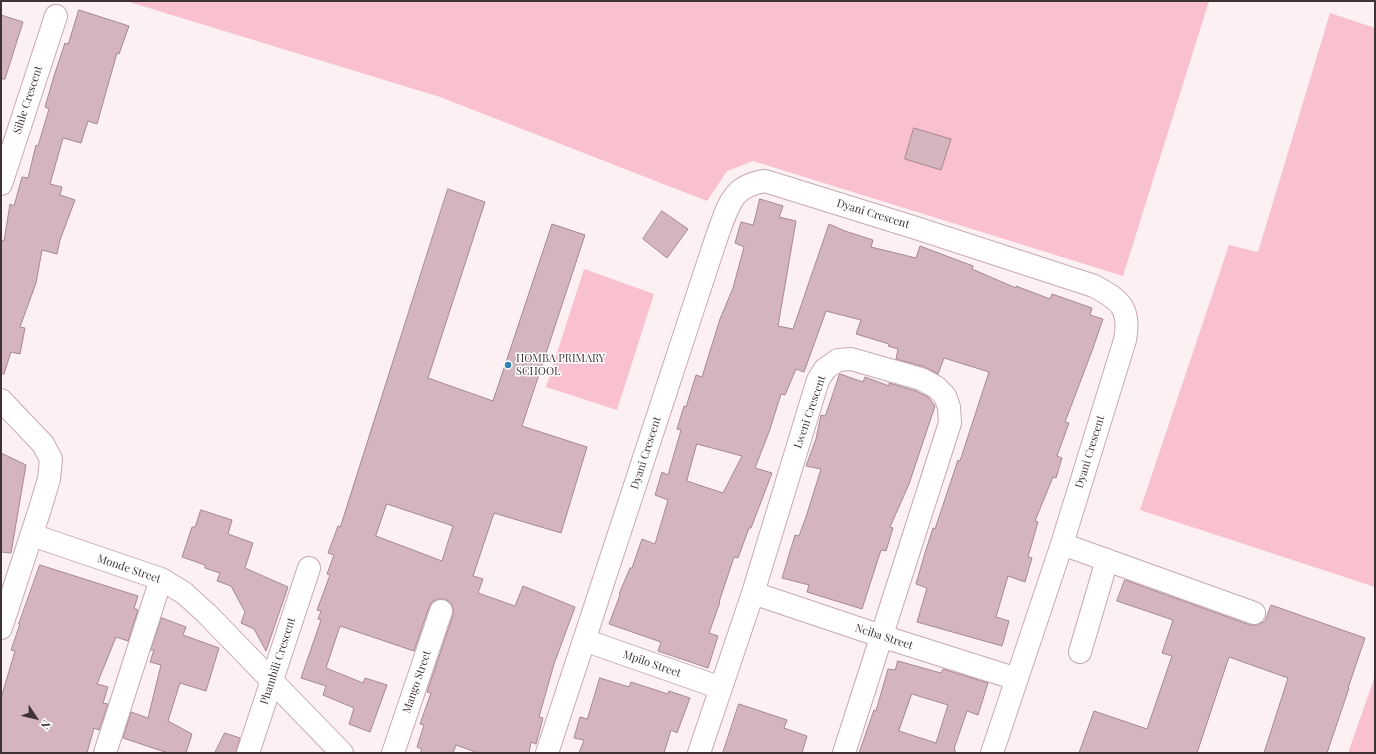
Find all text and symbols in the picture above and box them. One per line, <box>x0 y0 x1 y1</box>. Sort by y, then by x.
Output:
street label: Sihle Crescent <box>11 64 45 136</box>
street label: Dyani Crescent <box>835 197 911 231</box>
place label: HOMBA PRIMARY SCHOOL <box>516 352 605 378</box>
marker: HOMBA PRIMARY SCHOOL <box>503 360 513 370</box>
street label: Lweni Crescent <box>791 374 829 450</box>
street label: Dyani Crescent <box>1073 414 1107 490</box>
street label: Dyani Crescent <box>628 415 664 491</box>
street label: Monde Street <box>96 552 162 586</box>
street label: Phambili Crescent <box>258 616 298 706</box>
street label: Nciba Street <box>853 621 915 653</box>
street label: Mpilo Street <box>621 648 683 680</box>
street label: Mango Street <box>400 649 434 715</box>
north arrow <box>16 698 56 738</box>
text: N <box>38 718 55 733</box>

